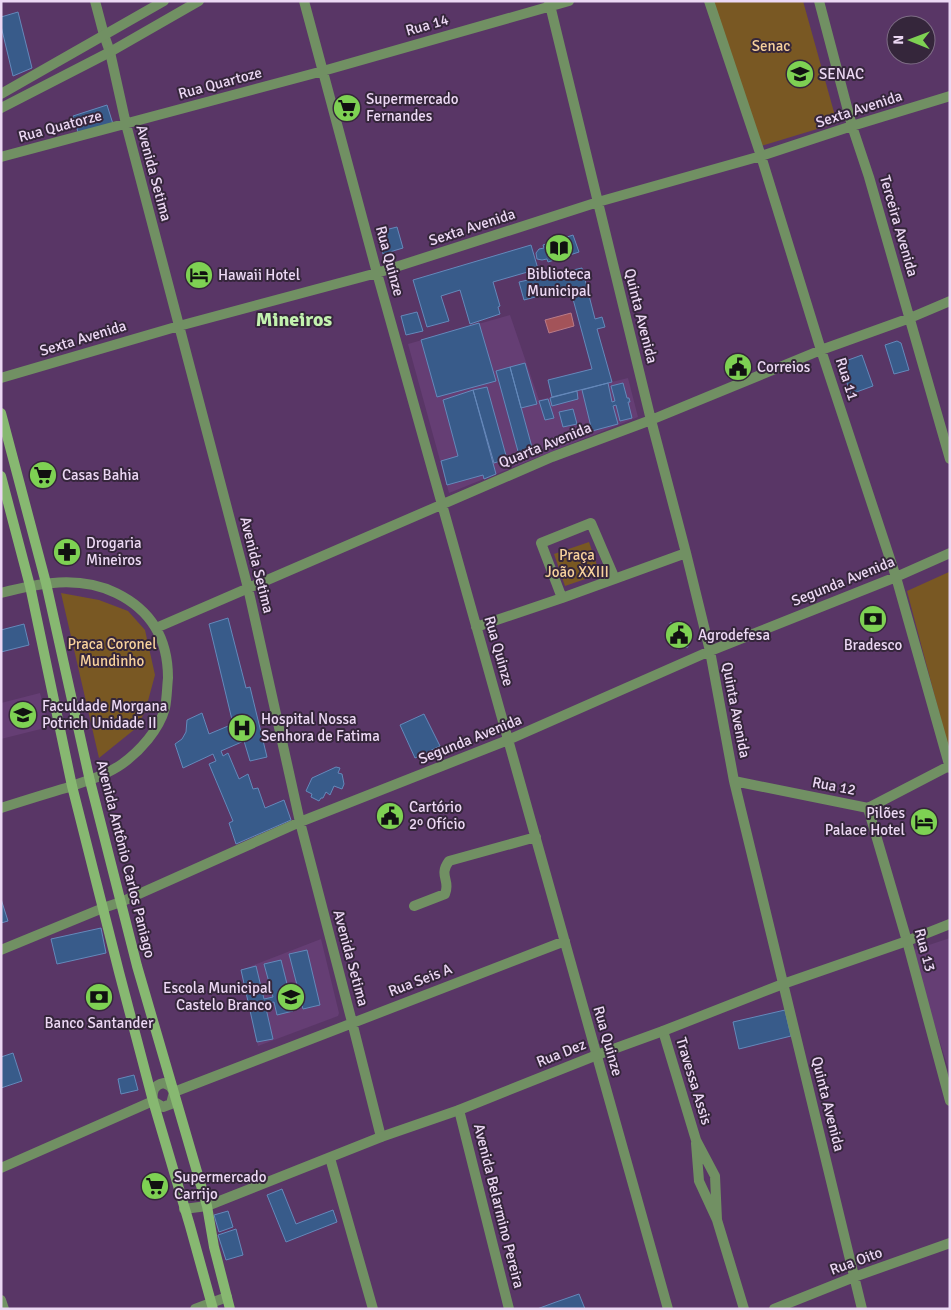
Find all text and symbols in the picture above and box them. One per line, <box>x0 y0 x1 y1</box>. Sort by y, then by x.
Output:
street label: Rua 14 <box>403 10 451 40</box>
north arrow <box>886 15 936 65</box>
text: N <box>890 35 907 45</box>
park label: Senac <box>752 37 790 55</box>
school or university icon: SENAC <box>785 59 815 89</box>
street label: Rua Quartoze <box>176 63 264 103</box>
place label: SENAC <box>819 65 864 83</box>
street label: Sexta Avenida <box>814 87 904 131</box>
place label: Supermercado Fernandes <box>366 90 459 125</box>
supermarket icon: Supermercado Fernandes <box>332 93 362 123</box>
street label: Rua Quatorze <box>16 106 104 146</box>
street label: Avenida Setima <box>132 123 176 223</box>
street label: Terceira Avenida <box>876 173 922 279</box>
street label: Sexta Avenida <box>427 205 517 249</box>
street label: Rua Quinze <box>372 224 408 298</box>
library icon: Biblioteca Municipal <box>544 233 574 263</box>
hotel icon: Hawaii Hotel <box>184 260 214 290</box>
place label: Biblioteca Municipal <box>527 265 591 300</box>
place label: Hawaii Hotel <box>218 266 300 284</box>
street label: Quinta Avenida <box>621 267 661 365</box>
district label: Mineiros <box>256 307 332 332</box>
street label: Sexta Avenida <box>37 316 129 360</box>
public building icon: Correios <box>723 352 753 382</box>
street label: Rua 11 <box>832 355 862 403</box>
place label: Correios <box>757 358 811 376</box>
street label: Quarta Avenida <box>496 418 594 472</box>
supermarket icon: Casas Bahia <box>28 460 58 490</box>
place label: Casas Bahia <box>62 466 139 484</box>
street label: Avenida Setima <box>236 515 278 615</box>
place label: Drogaria Mineiros <box>86 534 142 569</box>
pharmacy icon: Drogaria Mineiros <box>52 537 82 567</box>
park label: Praça João XXIII <box>545 546 609 581</box>
street label: Segunda Avenida <box>789 552 897 610</box>
bank icon: Bradesco <box>858 604 888 634</box>
street label: Rua Quinze <box>480 614 518 688</box>
public building icon: Agrodefesa <box>664 620 694 650</box>
place label: Agrodefesa <box>698 626 770 644</box>
park label: Praca Coronel Mundinho <box>67 635 157 670</box>
place label: Bradesco <box>844 636 903 654</box>
street label: Quinta Avenida <box>718 661 754 759</box>
place label: Faculdade Morgana Potrich Unidade II <box>42 697 167 732</box>
school or university icon: Faculdade Morgana Potrich Unidade II <box>8 700 38 730</box>
place label: Hospital Nossa Senhora de Fatima <box>261 710 380 745</box>
street label: Segunda Avenida <box>416 710 524 768</box>
hospital icon: Hospital Nossa Senhora de Fatima <box>227 713 257 743</box>
street label: Avenida Antônio Carlos Paniago <box>93 758 159 960</box>
street label: Rua 12 <box>811 773 857 799</box>
place label: Cartório 2º Ofício <box>409 798 466 833</box>
public building icon: Cartório 2º Ofício <box>375 801 405 831</box>
place label: Pilões Palace Hotel <box>825 804 905 839</box>
hotel icon: Pilões Palace Hotel <box>909 807 939 837</box>
street label: Avenida Setima <box>329 908 373 1008</box>
street label: Rua 13 <box>911 926 939 974</box>
street label: Rua Seis A <box>386 960 454 1000</box>
place label: Escola Municipal Castelo Branco <box>163 979 272 1014</box>
bank icon: Banco Santander <box>84 982 114 1012</box>
school or university icon: Escola Municipal Castelo Branco <box>276 982 306 1012</box>
street label: Rua Quinze <box>589 1004 627 1078</box>
place label: Banco Santander <box>44 1014 154 1032</box>
street label: Rua Dez <box>534 1035 589 1071</box>
street label: Travessa Assis <box>672 1035 716 1127</box>
street label: Quinta Avenida <box>808 1055 848 1153</box>
street label: Avenida Belarmino Pereira <box>470 1122 528 1290</box>
place label: Supermercado Carrijo <box>174 1168 267 1203</box>
supermarket icon: Supermercado Carrijo <box>140 1171 170 1201</box>
street label: Rua Oito <box>827 1243 885 1279</box>

